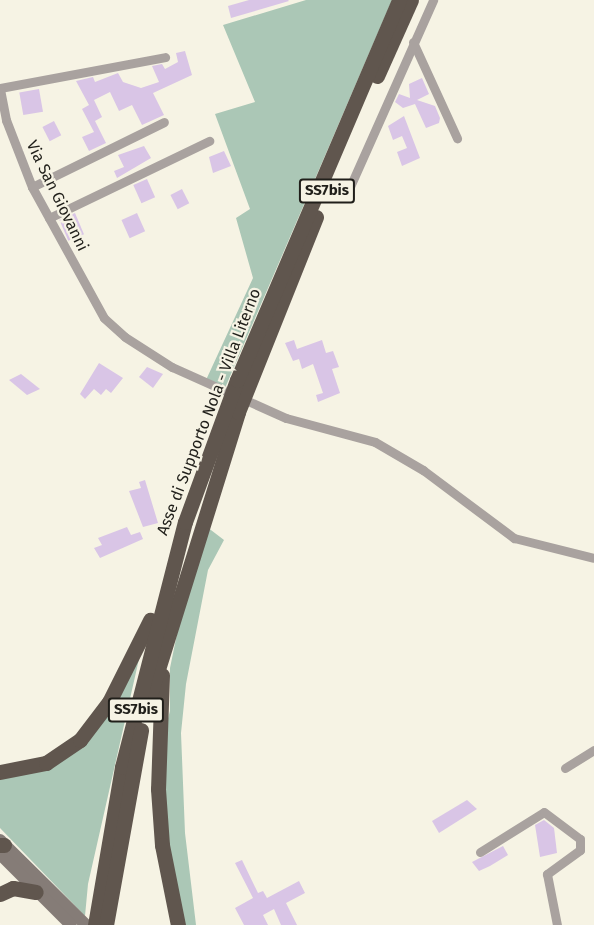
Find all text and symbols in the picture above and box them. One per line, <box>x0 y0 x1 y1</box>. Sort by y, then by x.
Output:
street label: Via San Giovanni <box>22 137 92 255</box>
road number: SS7bis <box>298 179 356 203</box>
street label: Asse di Supporto Nola - Villa Literno <box>153 286 265 538</box>
road number: SS7bis <box>108 698 164 722</box>

